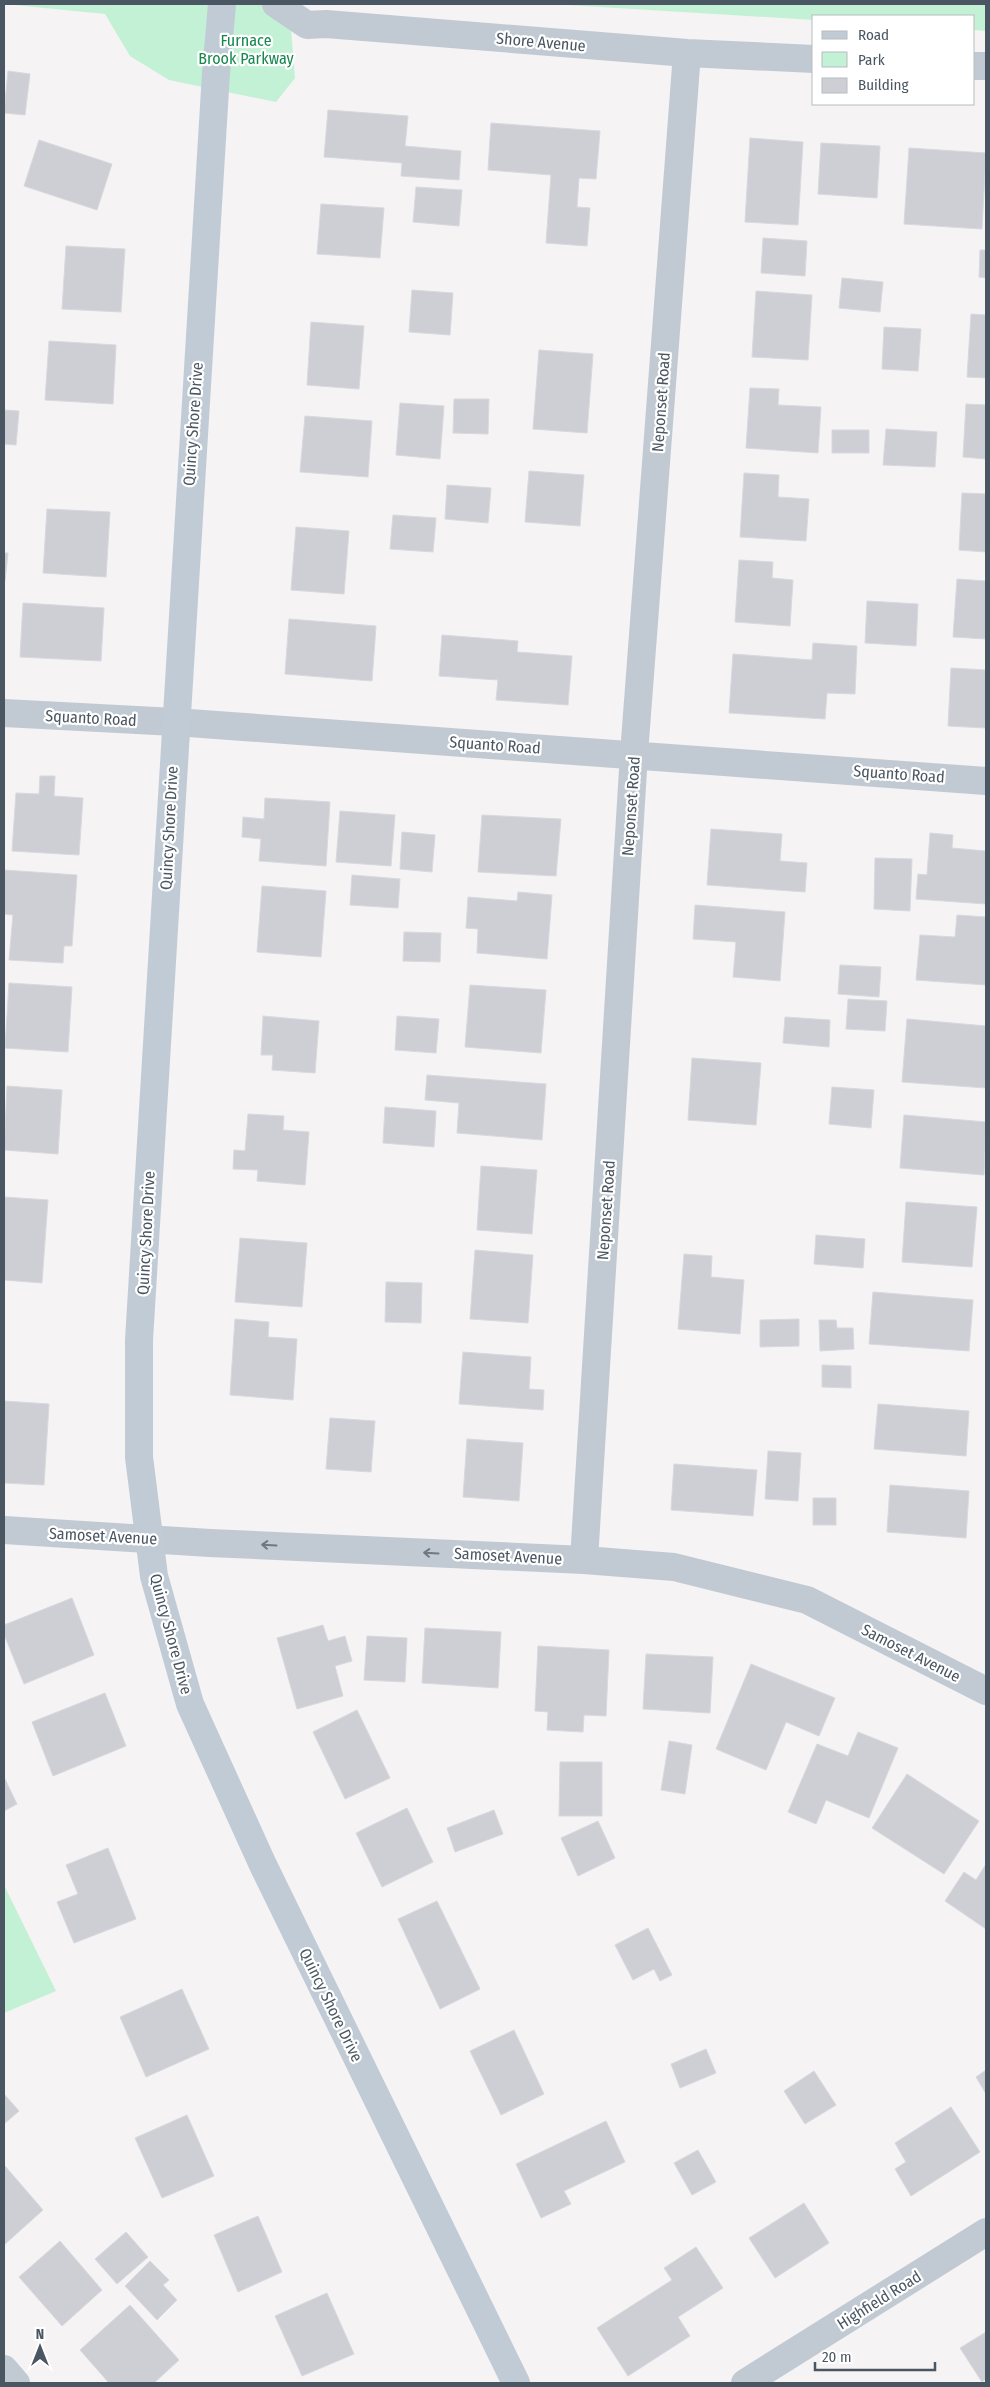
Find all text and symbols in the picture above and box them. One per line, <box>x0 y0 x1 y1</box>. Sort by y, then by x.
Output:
legend <box>812 15 975 105</box>
text: Road <box>858 26 889 44</box>
street label: Shore Avenue <box>496 29 587 55</box>
park label: Furnace Brook Parkway <box>198 31 295 68</box>
text: Park <box>858 51 885 69</box>
text: Building <box>858 76 909 94</box>
street label: Neponset Road <box>648 352 674 452</box>
street label: Quincy Shore Drive <box>179 361 207 487</box>
street label: Squanto Road <box>45 706 137 730</box>
street label: Squanto Road <box>449 732 541 758</box>
street label: Neponset Road <box>618 756 644 856</box>
street label: Squanto Road <box>853 761 945 787</box>
street label: Quincy Shore Drive <box>156 765 182 890</box>
street label: Neponset Road <box>593 1160 619 1260</box>
street label: Quincy Shore Drive <box>133 1170 159 1295</box>
street label: Samoset Avenue <box>48 1524 158 1548</box>
one-way arrow <box>261 1541 277 1550</box>
street label: Samoset Avenue <box>453 1544 563 1568</box>
one-way arrow <box>423 1548 439 1557</box>
street label: Quincy Shore Drive <box>146 1572 196 1696</box>
street label: Samoset Avenue <box>858 1620 964 1686</box>
street label: Quincy Shore Drive <box>295 1945 367 2065</box>
street label: Highfield Road <box>833 2267 925 2333</box>
north arrow <box>15 2322 65 2372</box>
text: N <box>36 2326 44 2343</box>
scale bar <box>815 2340 935 2372</box>
text: 20 m <box>822 2348 852 2366</box>

